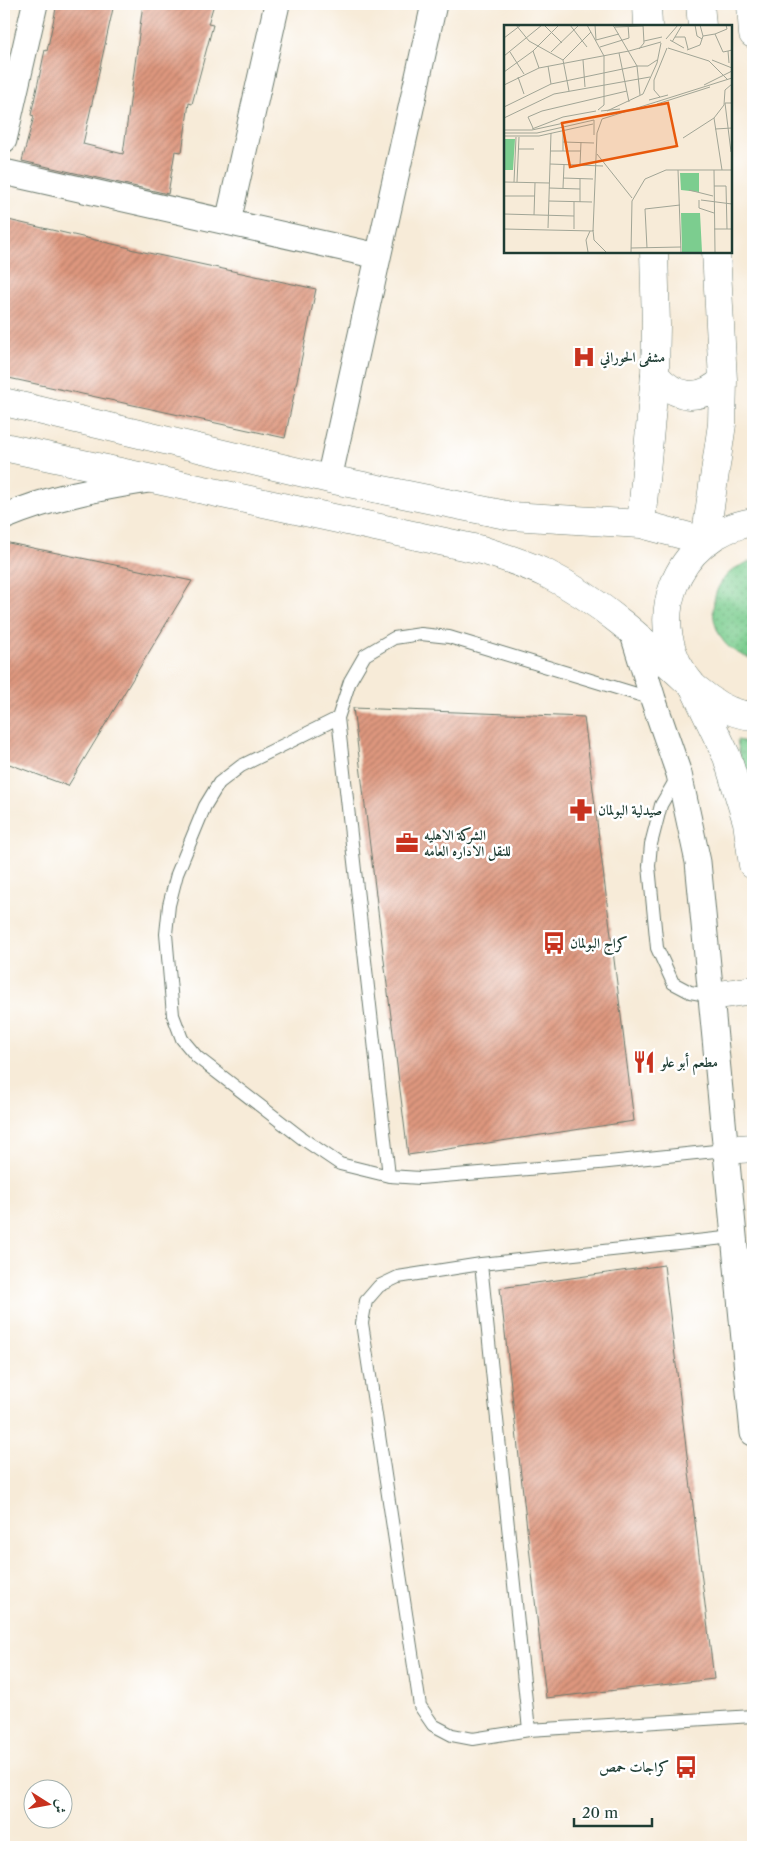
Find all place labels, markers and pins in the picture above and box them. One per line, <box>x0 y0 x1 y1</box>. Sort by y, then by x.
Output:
hospital icon: مشفى الحوراني <box>571 344 597 370</box>
place label: مشفى الحوراني <box>599 348 665 369</box>
pharmacy icon: صيدلية البولمان <box>568 797 594 823</box>
place label: صيدلية البولمان <box>598 801 662 819</box>
place label: الشركة الاهليه للنقل الاداره العامه <box>424 826 511 861</box>
office icon: الشركة الاهليه للنقل الاداره العامه <box>394 830 420 856</box>
bus stop icon: كراج البولمان <box>541 930 567 956</box>
place label: كراج البولمان <box>570 934 628 956</box>
restaurant icon: مطعم أبو علو <box>631 1049 657 1075</box>
place label: مطعم أبو علو <box>659 1052 718 1075</box>
bus stop icon: كراجات حمص <box>673 1754 699 1780</box>
place label: كراجات حمص <box>599 1758 669 1777</box>

